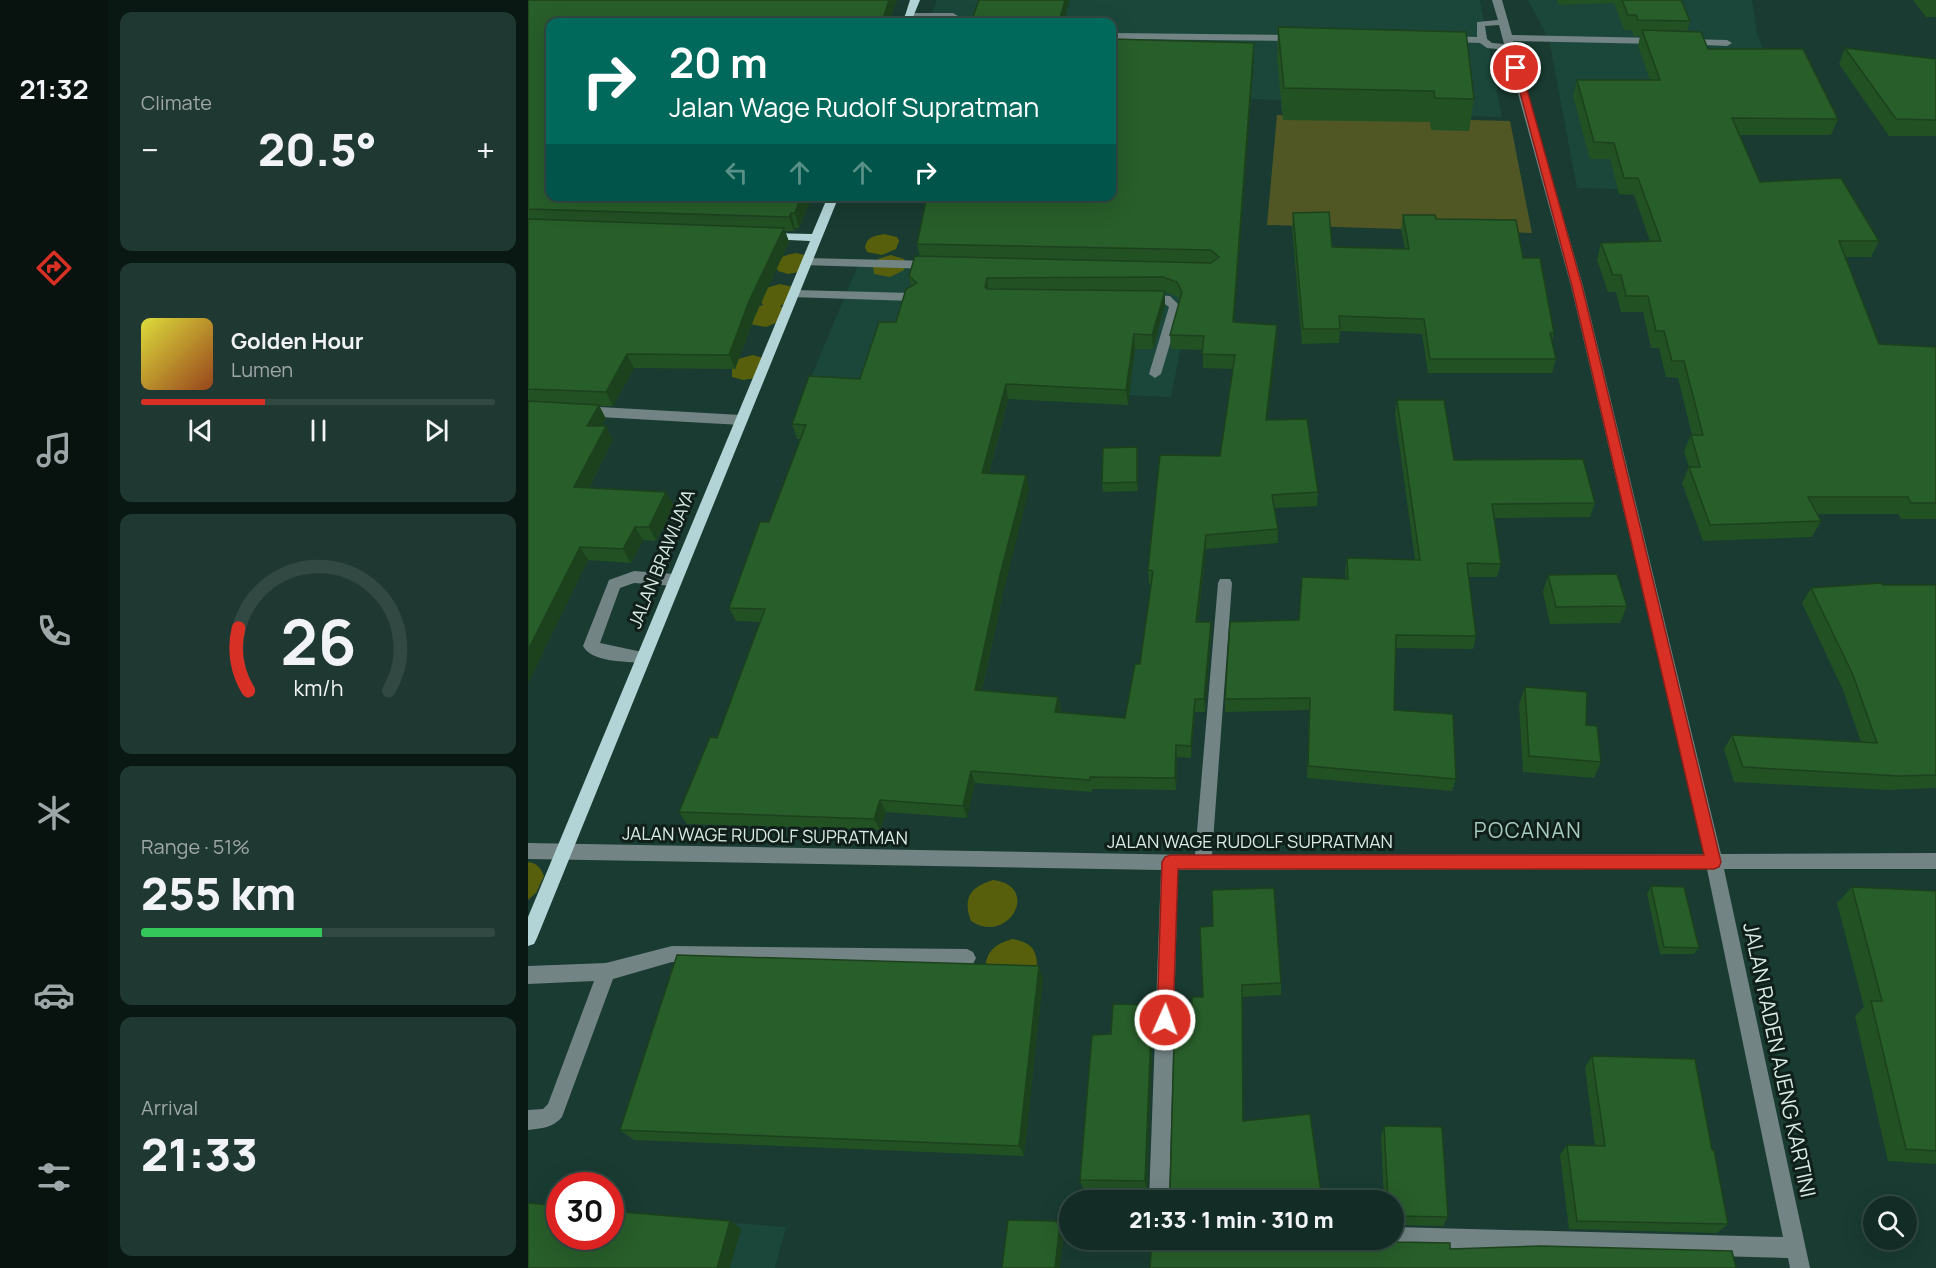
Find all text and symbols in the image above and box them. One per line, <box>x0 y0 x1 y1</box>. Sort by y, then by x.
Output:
text: 20 m <box>669 33 768 91</box>
icon: right <box>570 42 648 120</box>
pin <box>1490 42 1541 93</box>
icon: arrive <box>1499 51 1532 84</box>
text: 21:32 <box>20 70 88 107</box>
text: Jalan Wage Rudolf Supratman <box>669 88 1039 125</box>
text: Climate <box>141 89 212 116</box>
text: 20.5° <box>258 118 377 180</box>
text: − <box>141 127 159 172</box>
text: + <box>476 127 495 172</box>
icon: left <box>720 156 753 189</box>
icon: ahead <box>783 156 816 189</box>
icon: ahead <box>846 156 879 189</box>
icon: right <box>909 156 942 189</box>
icon: directions <box>33 247 75 289</box>
text: Golden Hour <box>231 326 364 356</box>
text: Lumen <box>231 356 293 383</box>
icon: previous <box>184 414 217 447</box>
icon: pause <box>302 414 335 447</box>
icon: next <box>420 414 453 447</box>
icon: music <box>33 429 75 471</box>
street label: JALAN BRAWIJAYA <box>622 485 700 632</box>
text: 26 <box>280 598 356 684</box>
icon: phone <box>33 610 75 652</box>
text: km/h <box>293 673 343 702</box>
icon: climate <box>33 792 75 834</box>
district label: POCANAN <box>1474 816 1582 844</box>
street label: JALAN WAGE RUDOLF SUPRATMAN <box>622 821 908 849</box>
street label: JALAN WAGE RUDOLF SUPRATMAN <box>1107 829 1393 853</box>
text: Range · 51% <box>141 833 250 860</box>
text: 255 km <box>141 862 296 924</box>
street label: JALAN RADEN AJENG KARTINI <box>1737 920 1823 1200</box>
icon: car <box>33 974 75 1016</box>
position arrow <box>1133 988 1197 1052</box>
text: Arrival <box>141 1094 198 1121</box>
text: 21:33 <box>141 1123 258 1185</box>
icon: filters <box>33 1156 75 1198</box>
speed limit sign: 30 <box>546 1172 624 1250</box>
map controls <box>1863 1196 1917 1250</box>
button: search <box>1863 1196 1917 1250</box>
text: 21:33 · 1 min · 310 m <box>1129 1205 1334 1235</box>

